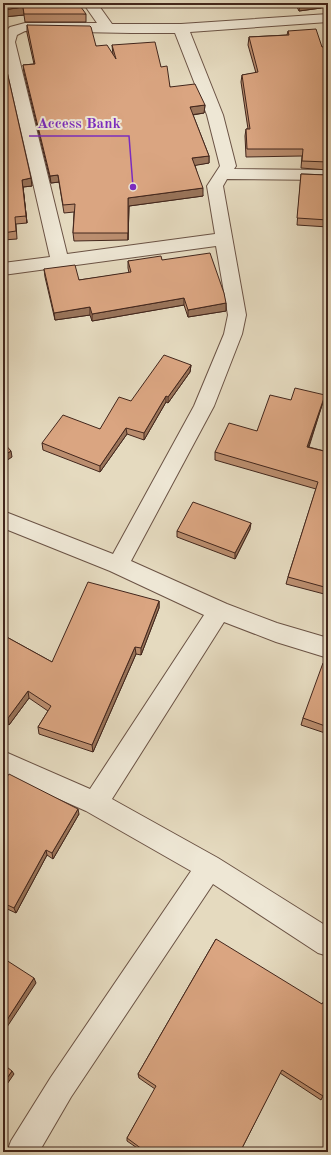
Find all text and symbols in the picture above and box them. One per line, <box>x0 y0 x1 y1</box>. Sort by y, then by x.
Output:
callout: Access Bank <box>29 109 129 136</box>
text: Access Bank <box>37 117 122 132</box>

